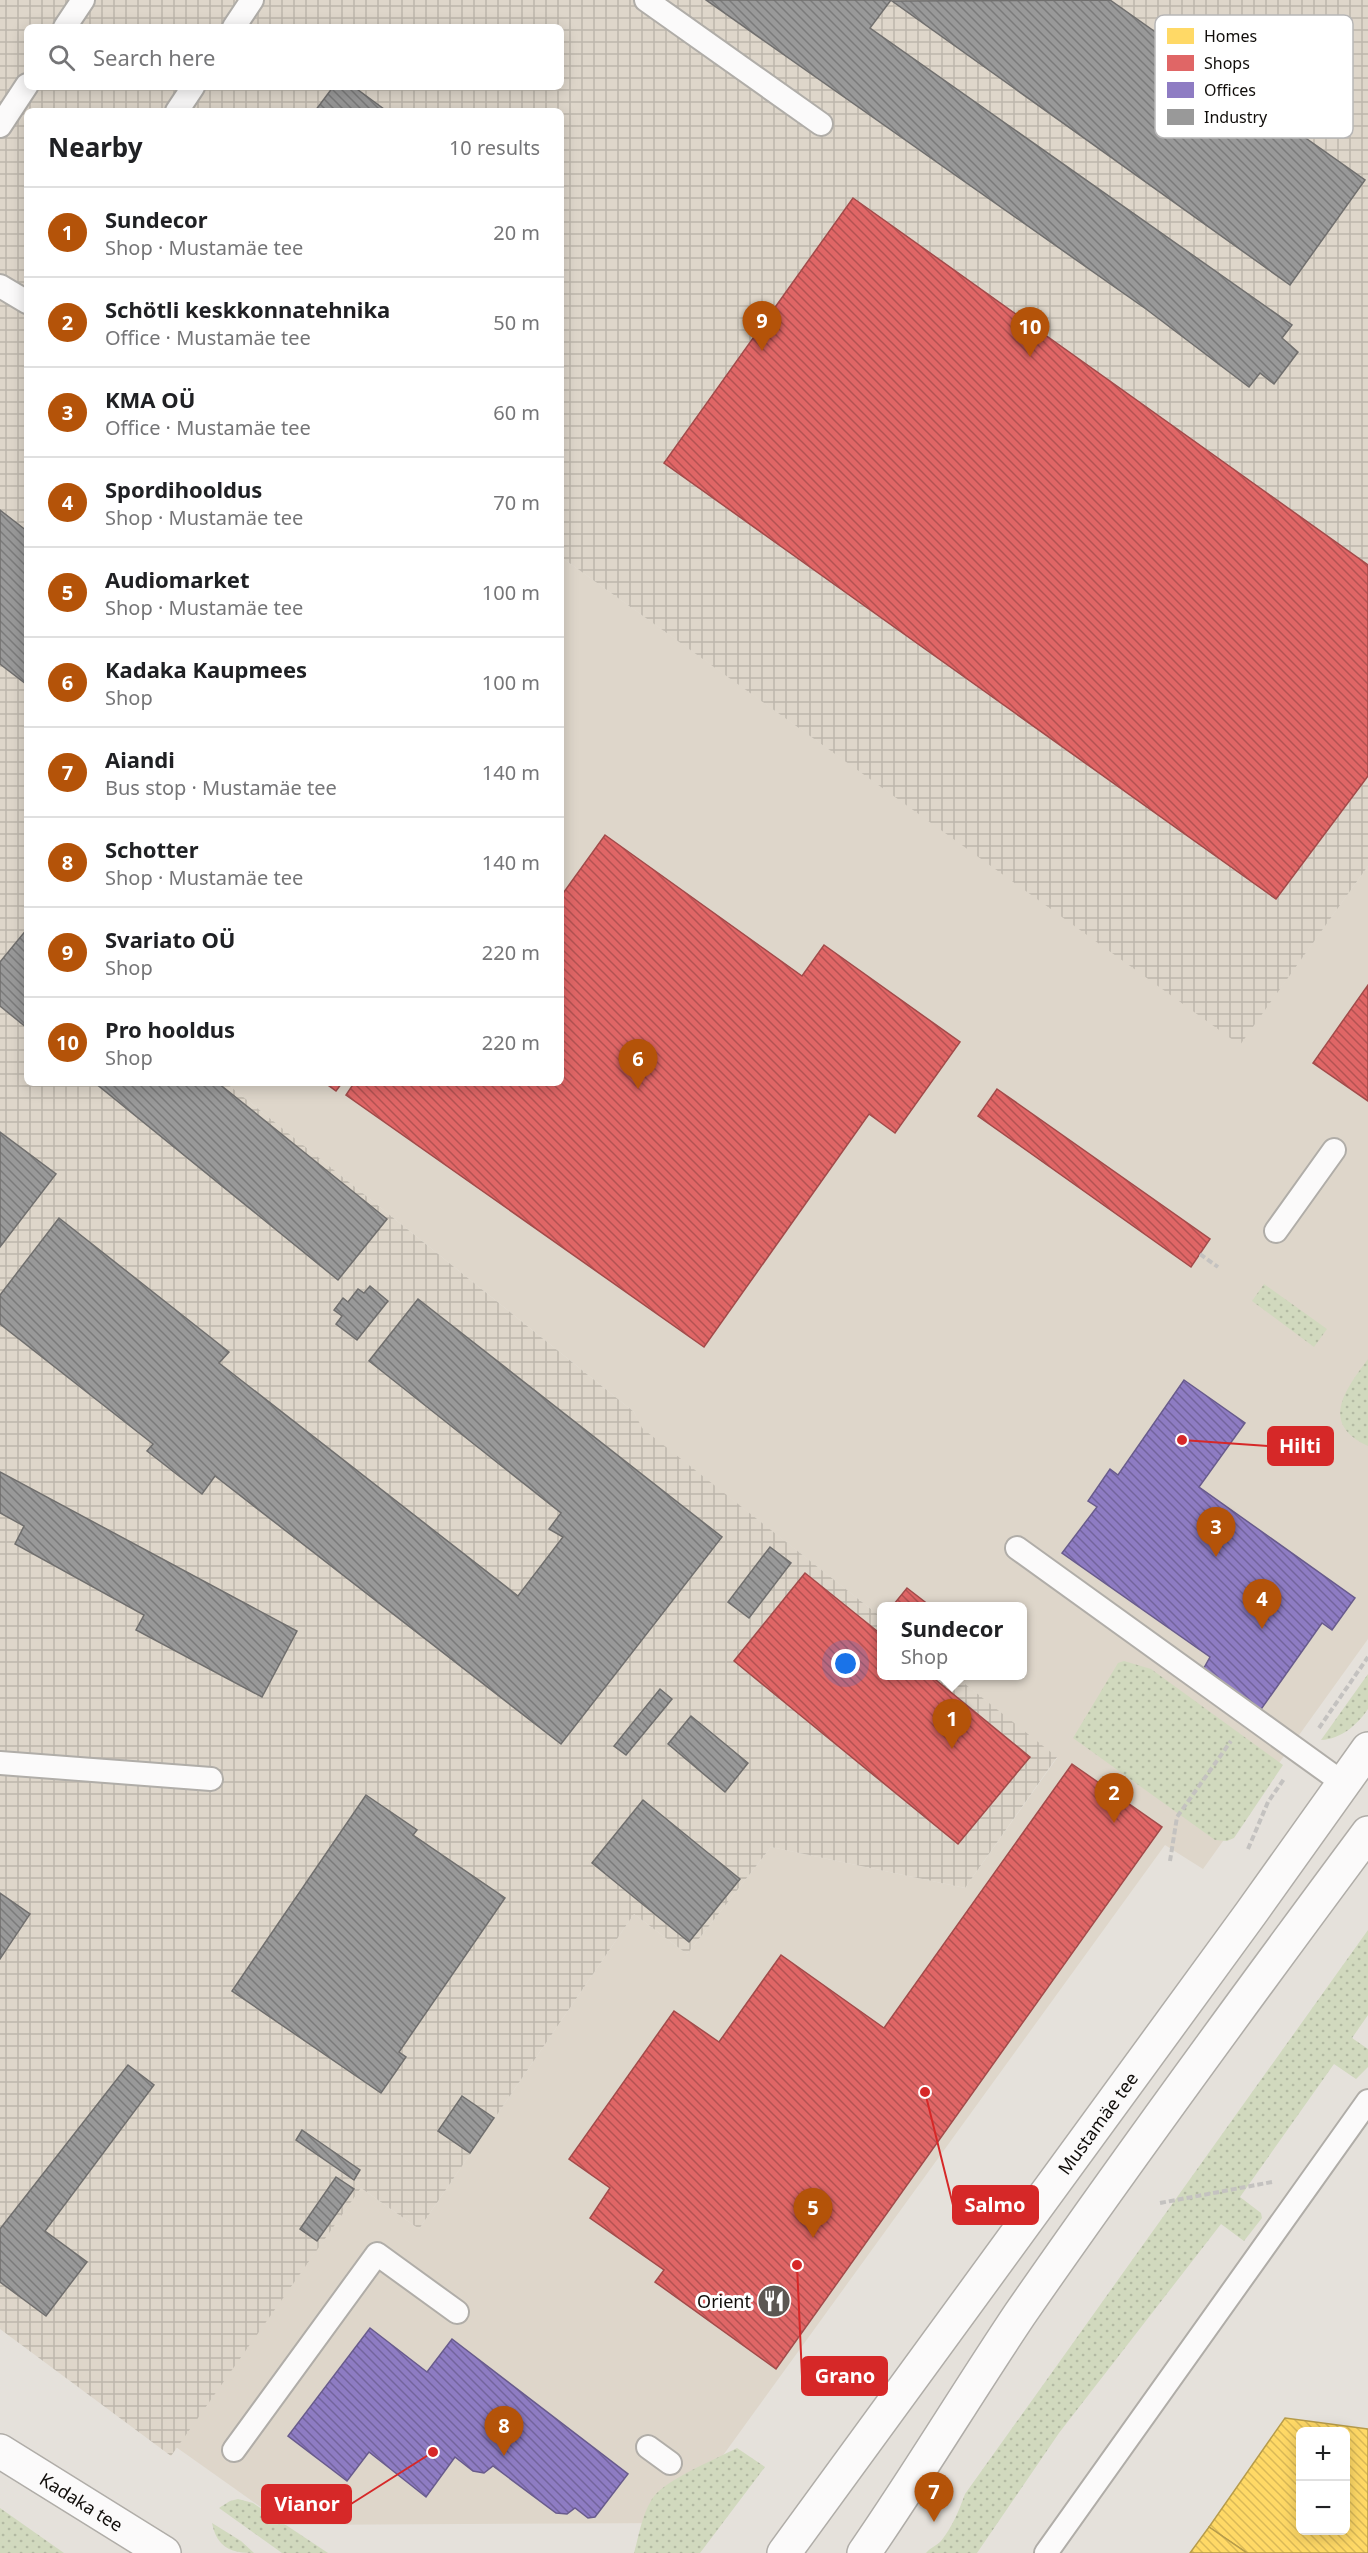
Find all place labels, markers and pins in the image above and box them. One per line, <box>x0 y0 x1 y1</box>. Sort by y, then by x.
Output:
pin: 9 <box>742 302 782 351</box>
pin: 10 <box>1010 308 1050 357</box>
pin: 6 <box>618 1040 658 1089</box>
callout: Hilti <box>1268 1427 1333 1465</box>
pin: 3 <box>1196 1508 1236 1557</box>
pin: 4 <box>1242 1580 1282 1629</box>
pin: 1 <box>932 1700 972 1749</box>
pin: 2 <box>1094 1774 1134 1823</box>
callout: Salmo <box>953 2186 1038 2224</box>
pin: 5 <box>794 2188 832 2238</box>
restaurant icon: Orient <box>756 2283 792 2319</box>
place label: Orient <box>697 2289 751 2313</box>
callout: Grano <box>802 2357 887 2395</box>
pin: 8 <box>484 2406 524 2456</box>
pin: 7 <box>914 2472 954 2522</box>
callout: Vianor <box>262 2485 351 2523</box>

